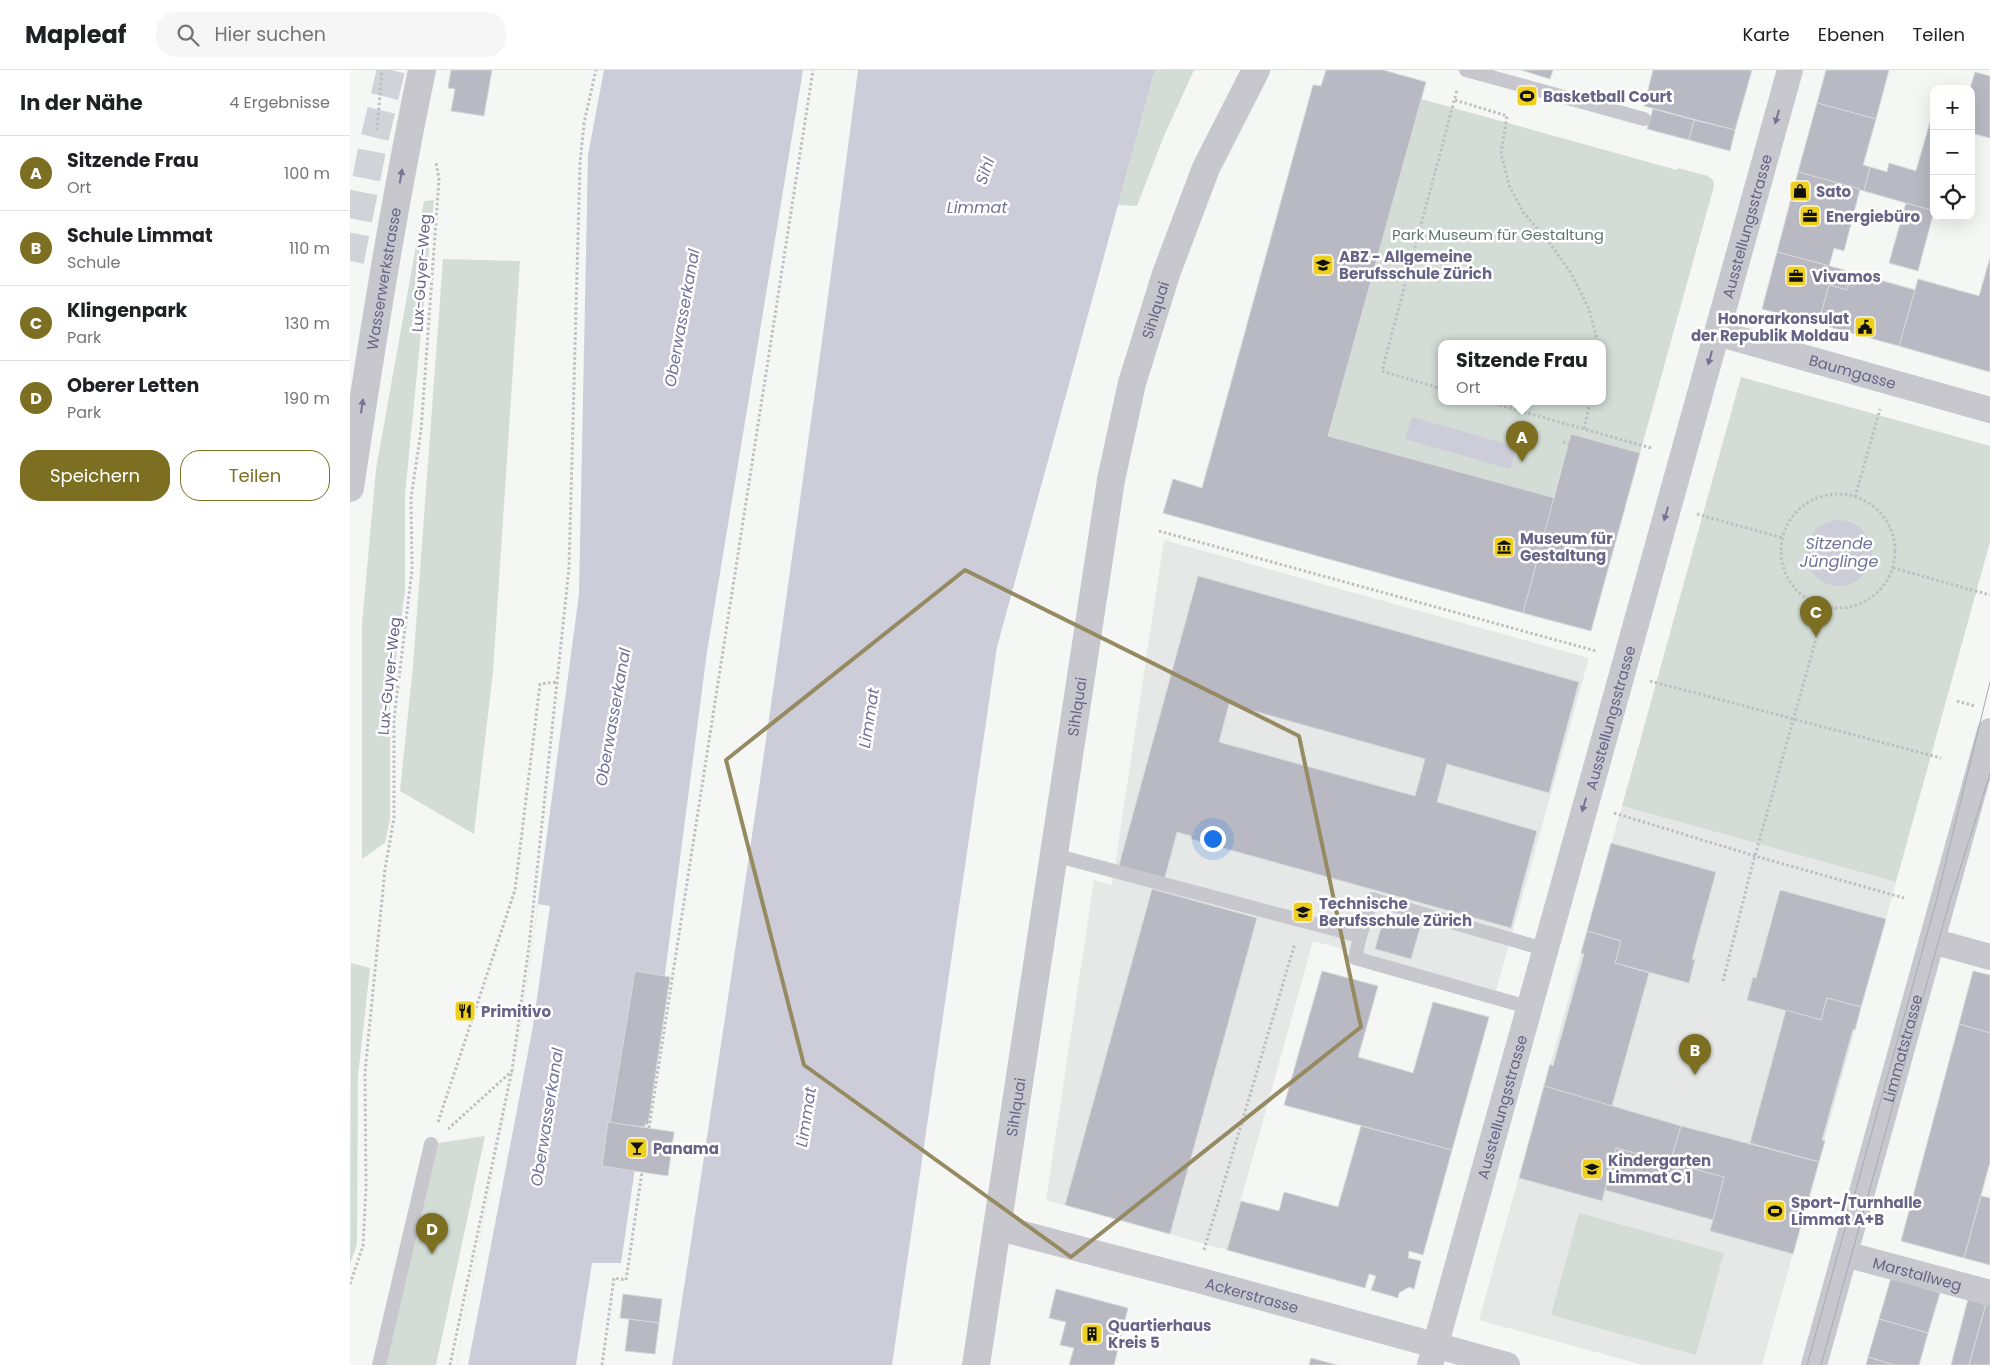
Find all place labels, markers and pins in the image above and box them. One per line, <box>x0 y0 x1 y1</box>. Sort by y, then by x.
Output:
sports icon: Basketball Court <box>1515 84 1539 108</box>
place label: Basketball Court <box>1543 86 1672 107</box>
shop icon: Sato <box>1788 179 1812 203</box>
place label: Sato <box>1816 181 1852 202</box>
office icon: Energiebüro <box>1798 204 1822 228</box>
place label: Energiebüro <box>1826 206 1920 227</box>
place label: ABZ - Allgemeine Berufsschule Zürich <box>1339 246 1492 284</box>
school or university icon: ABZ - Allgemeine Berufsschule Zürich <box>1311 253 1335 277</box>
office icon: Vivamos <box>1784 264 1808 288</box>
place label: Vivamos <box>1812 266 1881 287</box>
place label: Honorarkonsulat der Republik Moldau <box>1691 308 1849 346</box>
public building icon: Honorarkonsulat der Republik Moldau <box>1853 315 1877 339</box>
pin: A <box>1506 421 1538 462</box>
place label: Museum für Gestaltung <box>1520 528 1613 566</box>
museum icon: Museum für Gestaltung <box>1492 535 1516 559</box>
pin: C <box>1800 596 1832 637</box>
place label: Technische Berufsschule Zürich <box>1319 893 1472 931</box>
school or university icon: Technische Berufsschule Zürich <box>1291 900 1315 924</box>
restaurant icon: Primitivo <box>453 999 477 1023</box>
place label: Primitivo <box>481 1001 551 1022</box>
pin: B <box>1679 1034 1711 1075</box>
bar icon: Panama <box>625 1136 649 1160</box>
place label: Panama <box>653 1138 719 1159</box>
place label: Kindergarten Limmat C 1 <box>1608 1150 1711 1188</box>
school or university icon: Kindergarten Limmat C 1 <box>1580 1157 1604 1181</box>
place label: Sport-/Turnhalle Limmat A+B <box>1791 1192 1922 1230</box>
sports icon: Sport-/Turnhalle Limmat A+B <box>1763 1199 1787 1223</box>
pin: D <box>416 1213 448 1254</box>
place label: Quartierhaus Kreis 5 <box>1108 1315 1212 1353</box>
building icon: Quartierhaus Kreis 5 <box>1080 1322 1104 1346</box>

